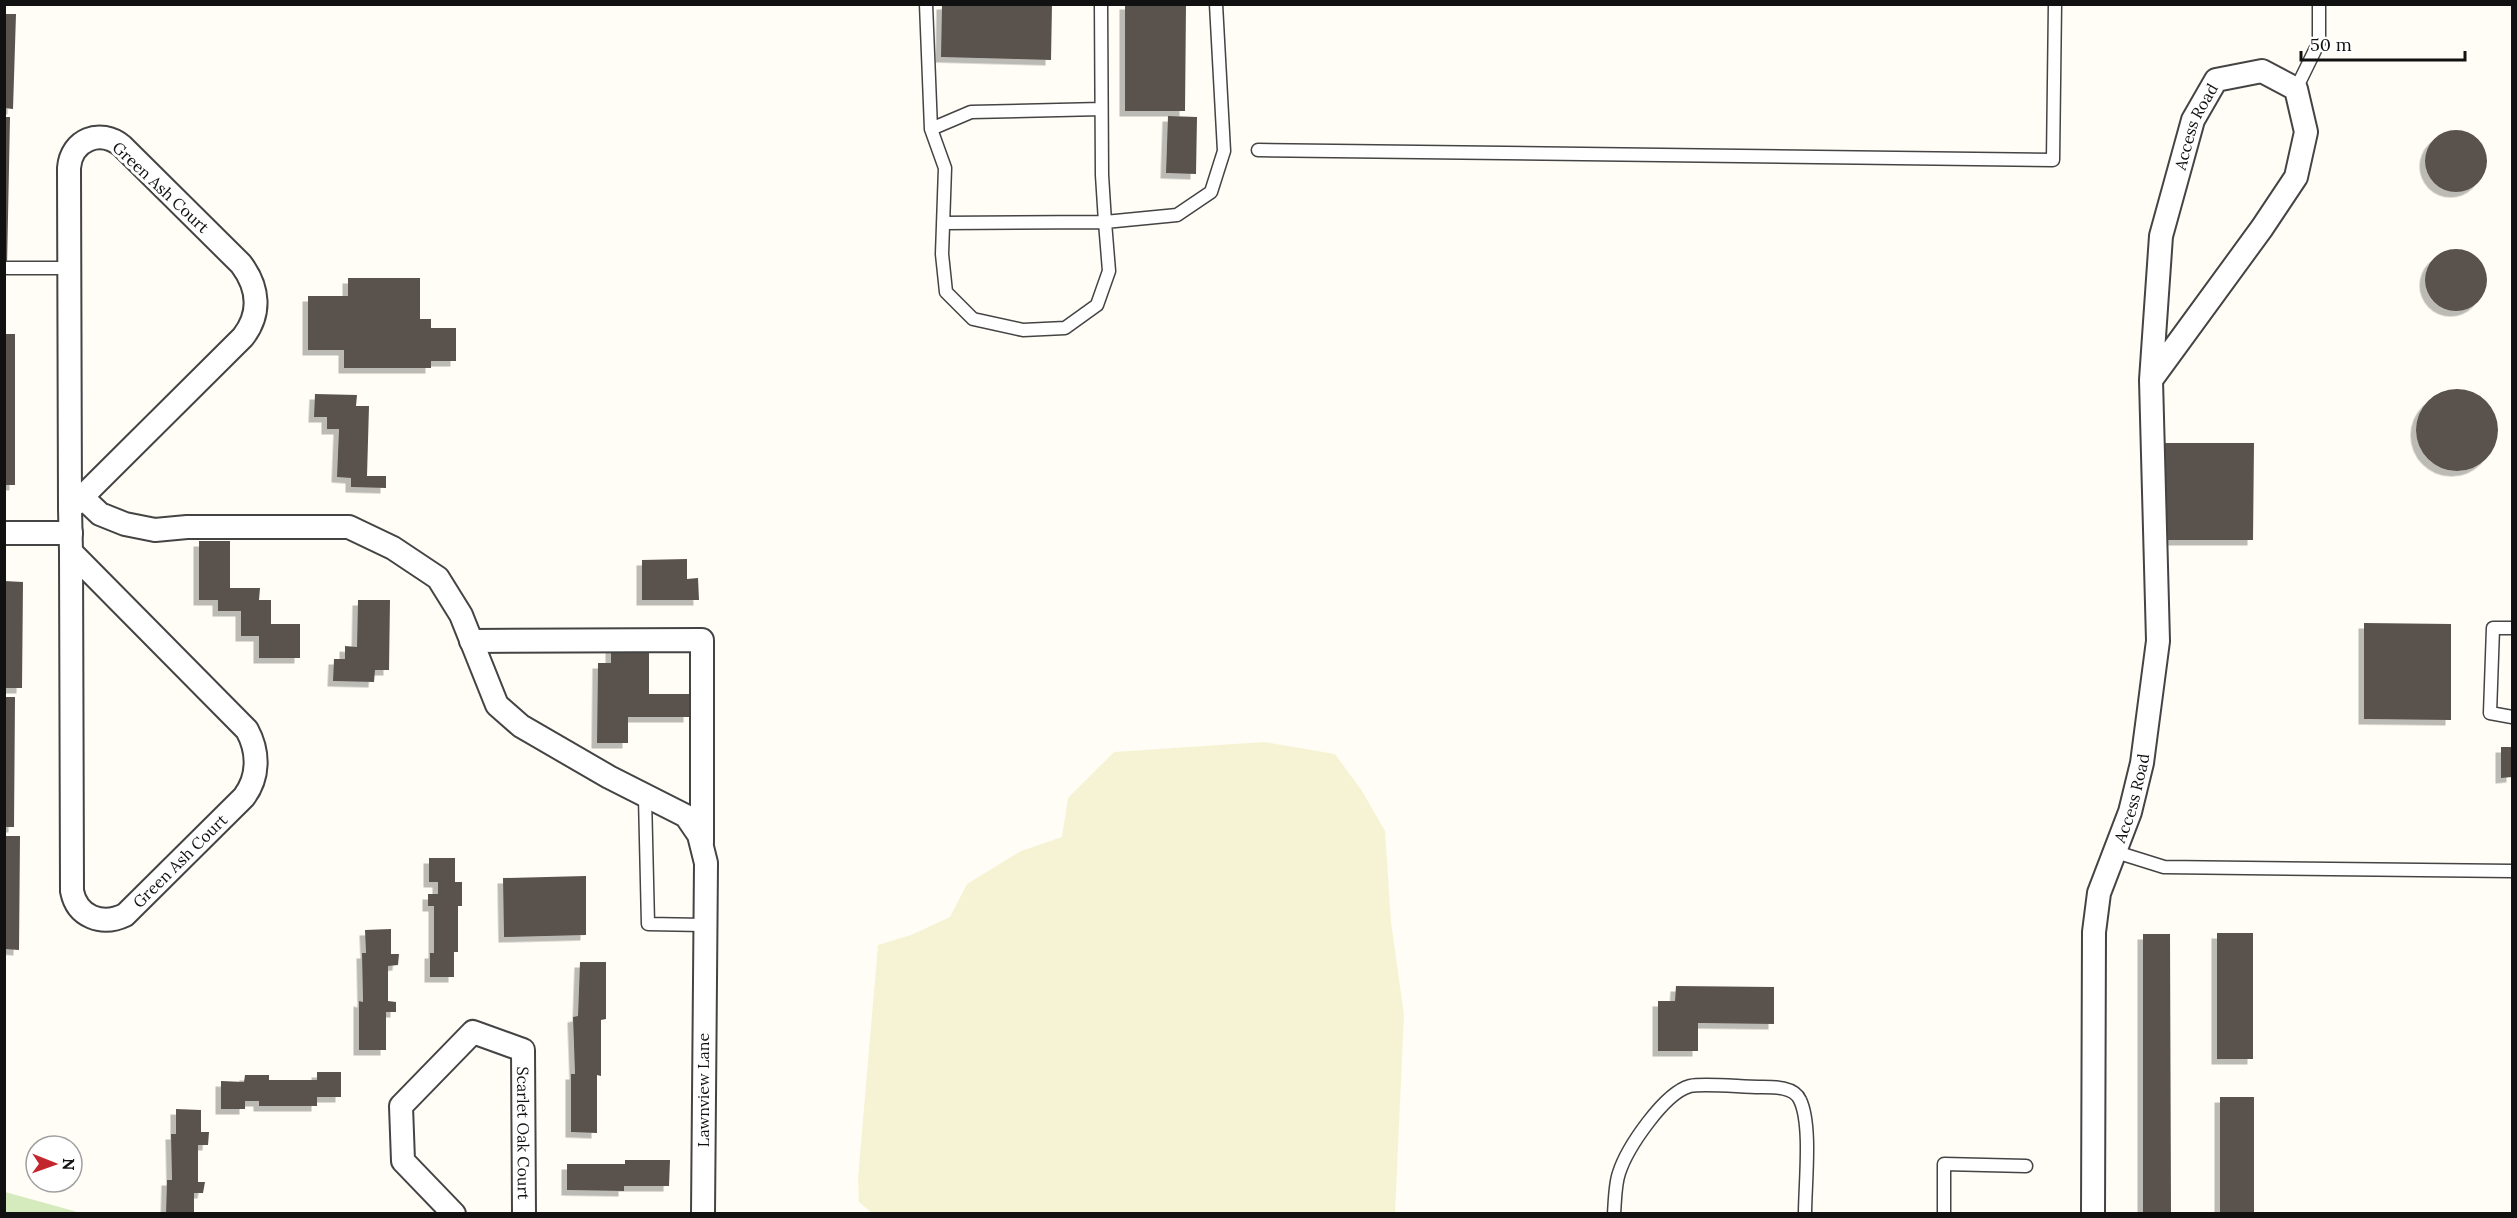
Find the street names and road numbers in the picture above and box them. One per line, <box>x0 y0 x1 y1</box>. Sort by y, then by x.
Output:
street label: Access Road <box>2169 79 2222 173</box>
street label: Green Ash Court <box>109 137 214 237</box>
street label: Access Road <box>2109 752 2153 846</box>
street label: Green Ash Court <box>128 809 232 912</box>
street label: Lawnview Lane <box>693 1032 713 1147</box>
street label: Scarlet Oak Court <box>513 1066 534 1200</box>

